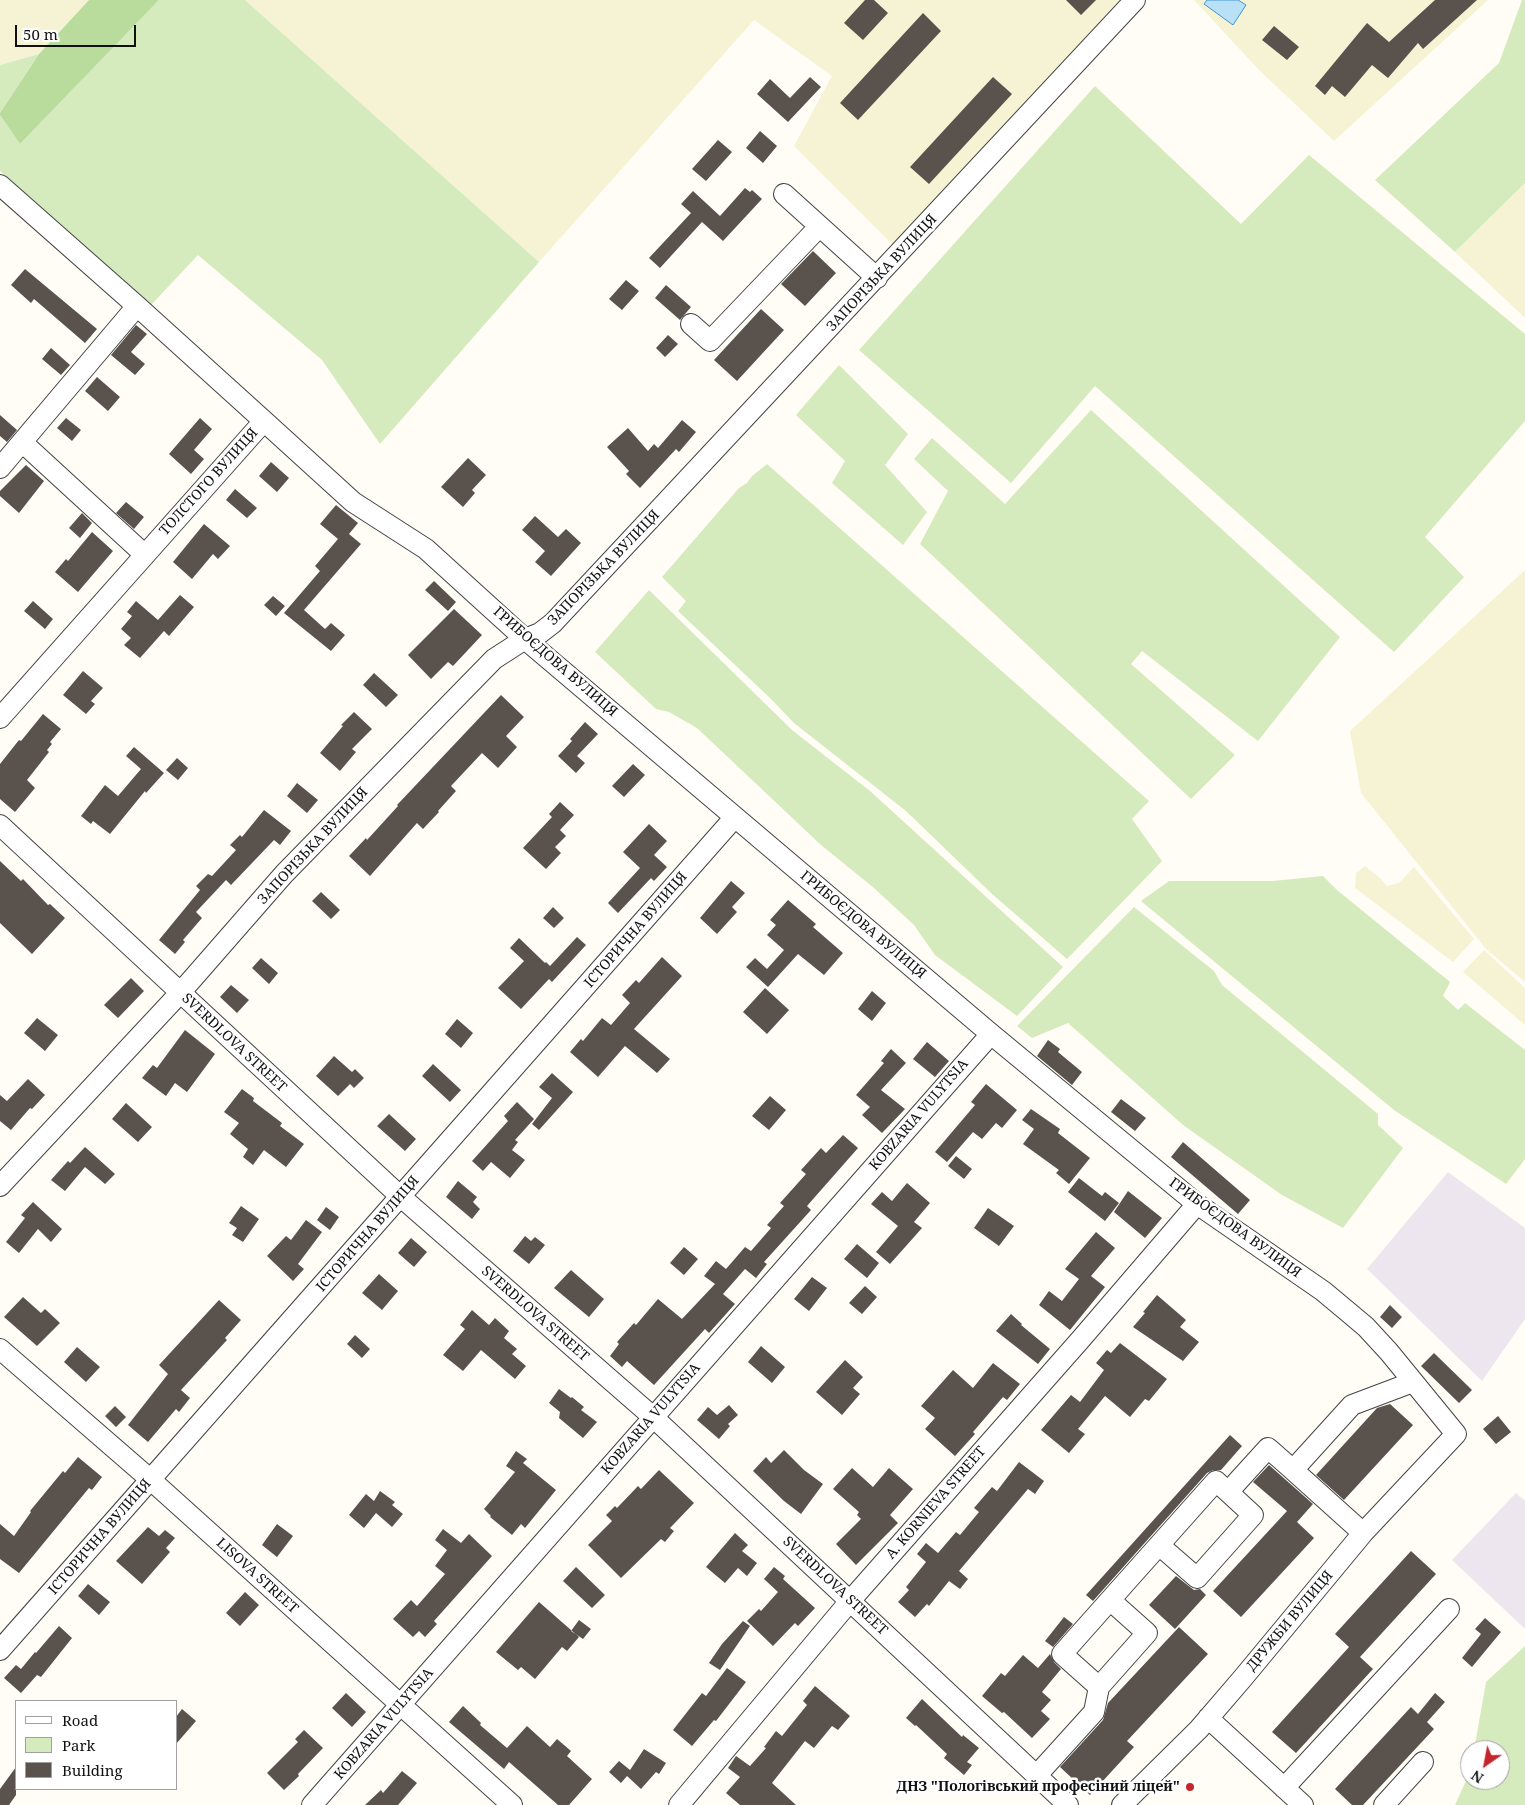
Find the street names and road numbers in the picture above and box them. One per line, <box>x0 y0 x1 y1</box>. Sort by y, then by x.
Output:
street label: ЗАПОРІЗЬКА ВУЛИЦЯ <box>823 211 941 335</box>
street label: ТОЛСТОГО ВУЛИЦЯ <box>156 425 262 539</box>
street label: ЗАПОРІЗЬКА ВУЛИЦЯ <box>545 507 663 629</box>
street label: ГРИБОЄДОВА ВУЛИЦЯ <box>490 604 620 720</box>
street label: ЗАПОРІЗЬКА ВУЛИЦЯ <box>254 784 372 908</box>
street label: ГРИБОЄДОВА ВУЛИЦЯ <box>797 867 929 983</box>
street label: ІСТОРИЧНА ВУЛИЦЯ <box>581 869 691 991</box>
street label: SVERDLOVA STREET <box>178 990 290 1096</box>
street label: KOBZARIA VULYTSIA <box>866 1056 972 1174</box>
street label: ІСТОРИЧНА ВУЛИЦЯ <box>313 1173 423 1295</box>
street label: ГРИБОЄДОВА ВУЛИЦЯ <box>1166 1174 1304 1282</box>
street label: SVERDLOVA STREET <box>478 1263 592 1365</box>
street label: KOBZARIA VULYTSIA <box>598 1360 704 1478</box>
street label: A. KORNIEVA STREET <box>883 1443 989 1563</box>
street label: ІСТОРИЧНА ВУЛИЦЯ <box>45 1476 155 1598</box>
street label: SVERDLOVA STREET <box>779 1533 891 1639</box>
street label: LISOVA STREET <box>213 1535 301 1617</box>
street label: ДРУЖБИ ВУЛИЦЯ <box>1243 1568 1337 1674</box>
street label: KOBZARIA VULYTSIA <box>331 1665 437 1783</box>

